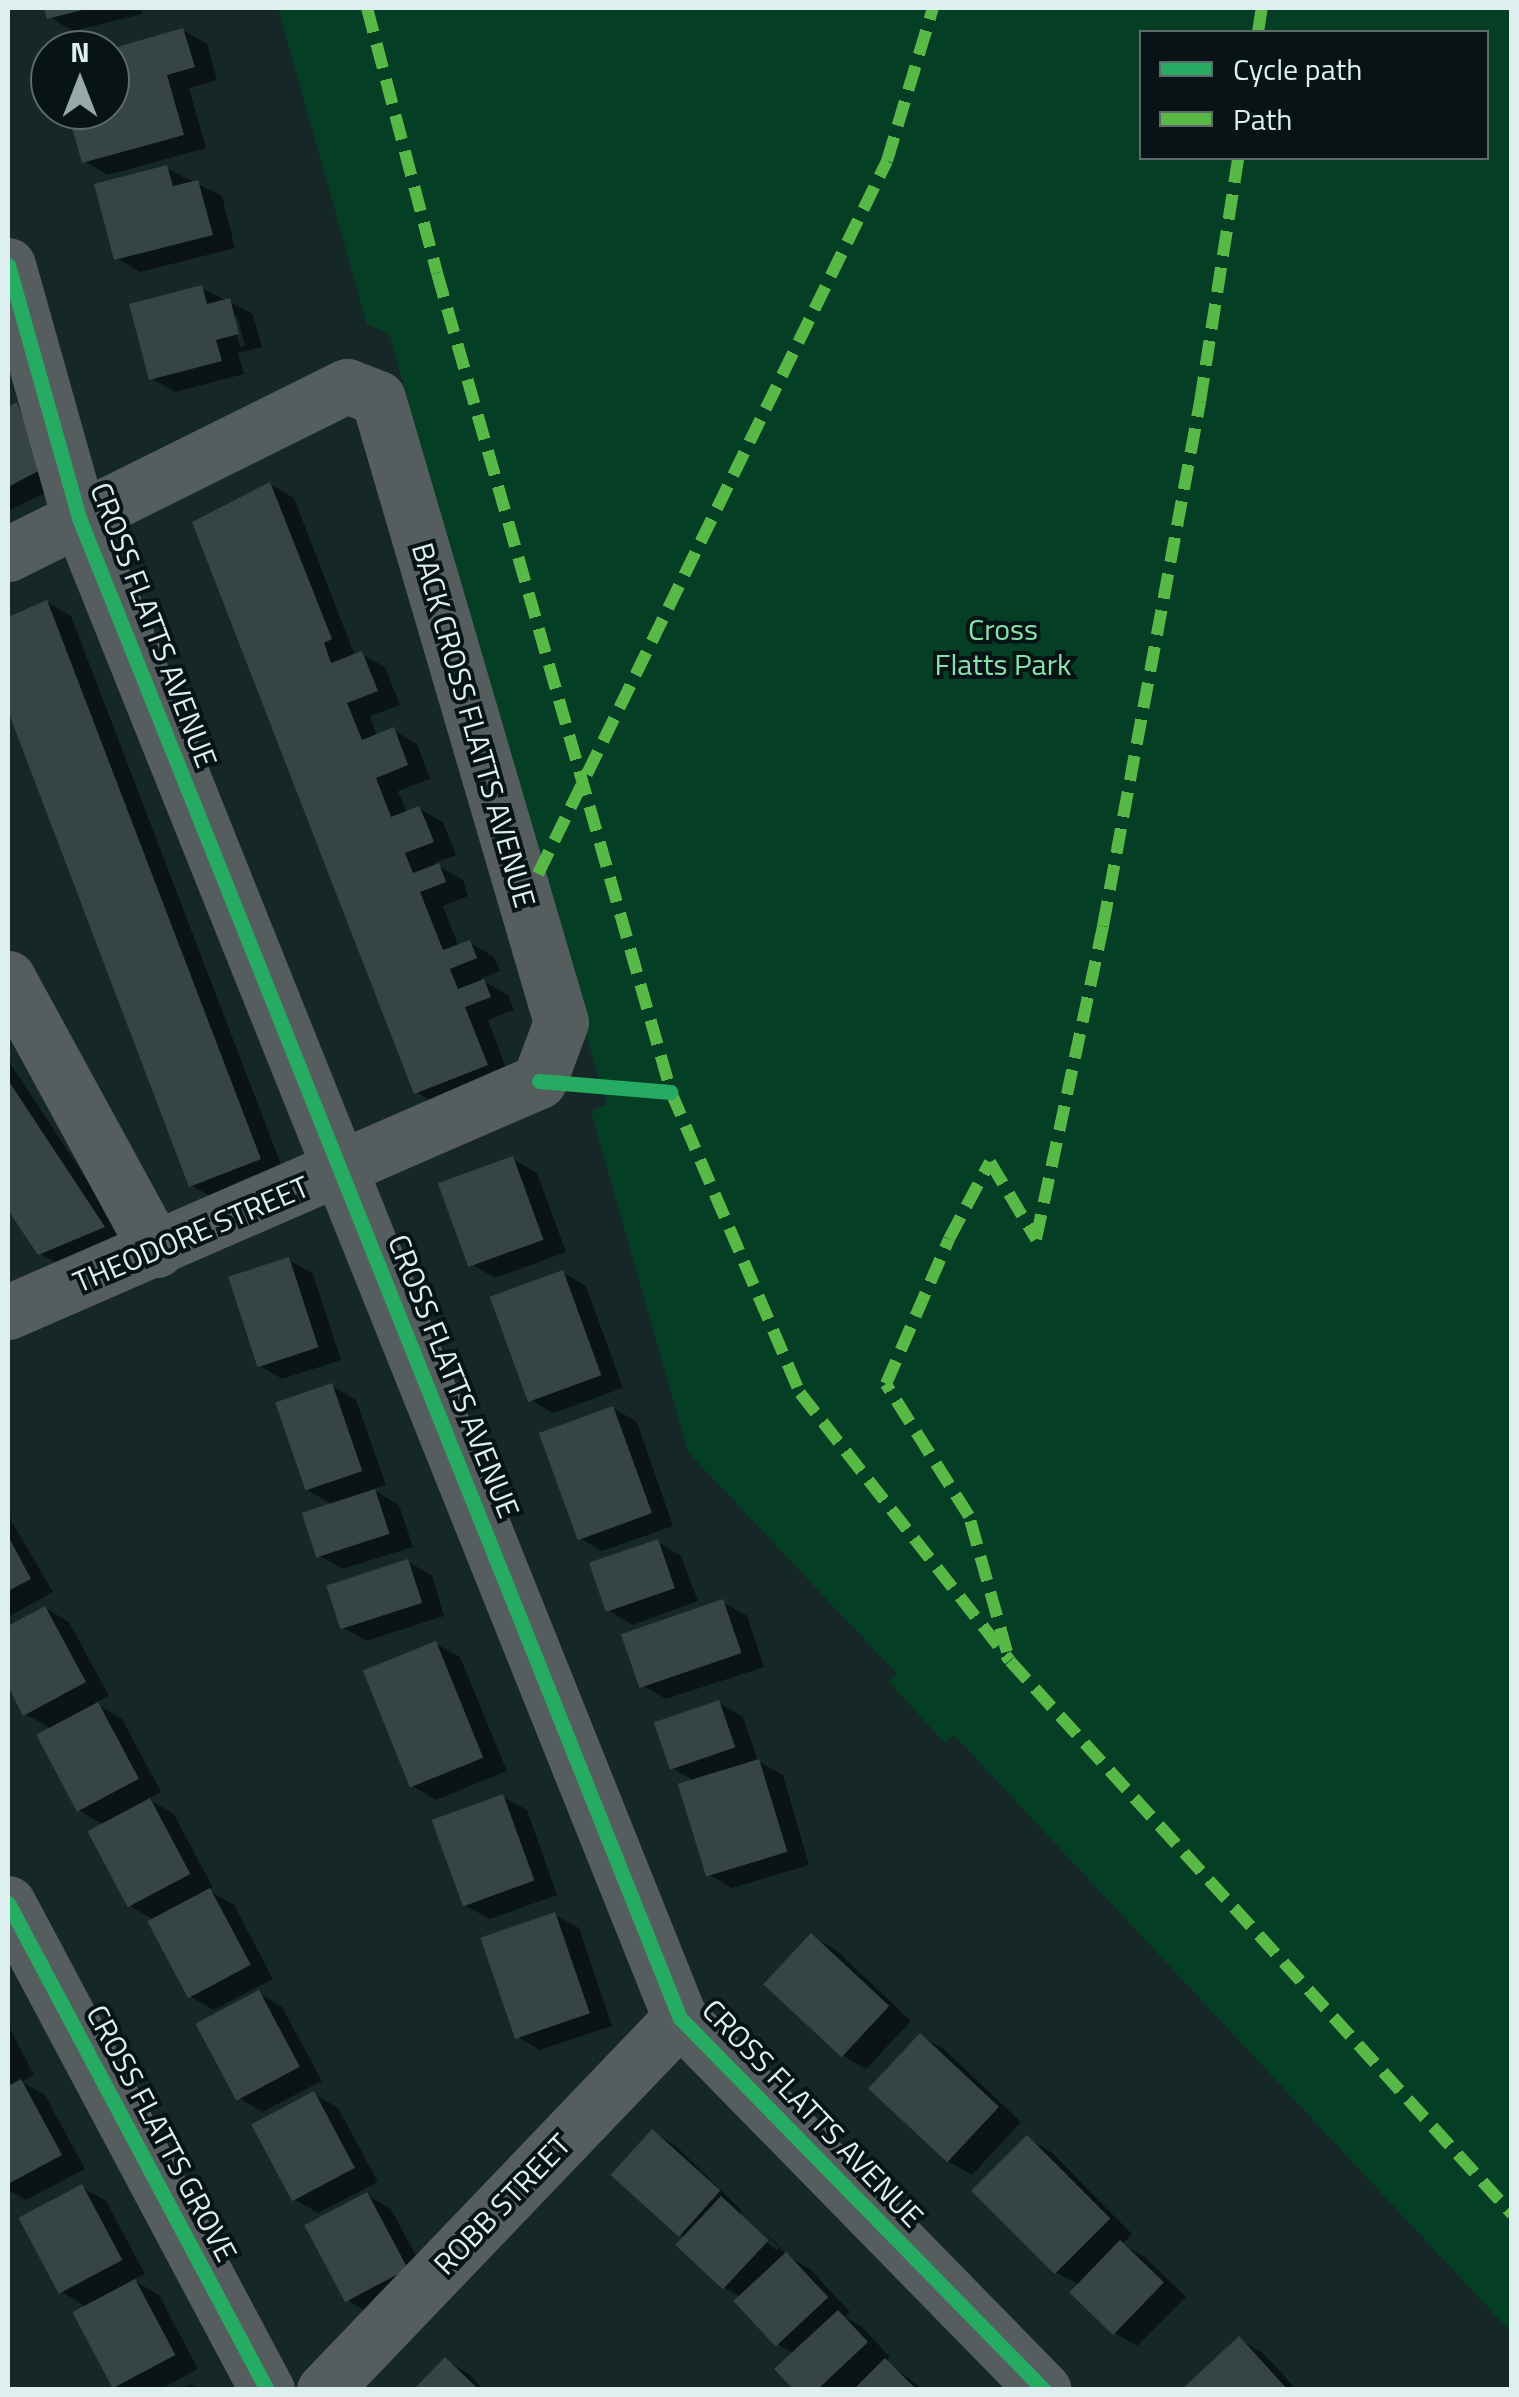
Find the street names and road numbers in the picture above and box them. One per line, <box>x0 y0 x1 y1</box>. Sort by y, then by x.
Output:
street label: CROSS FLATTS AVENUE <box>83 478 225 772</box>
street label: BACK CROSS FLATTS AVENUE <box>405 538 543 912</box>
street label: THEODORE STREET <box>68 1168 314 1300</box>
street label: CROSS FLATTS AVENUE <box>381 1229 527 1523</box>
street label: CROSS FLATTS AVENUE <box>695 1992 931 2234</box>
street label: CROSS FLATTS GROVE <box>79 1999 245 2267</box>
street label: ROBB STREET <box>426 2126 578 2282</box>

